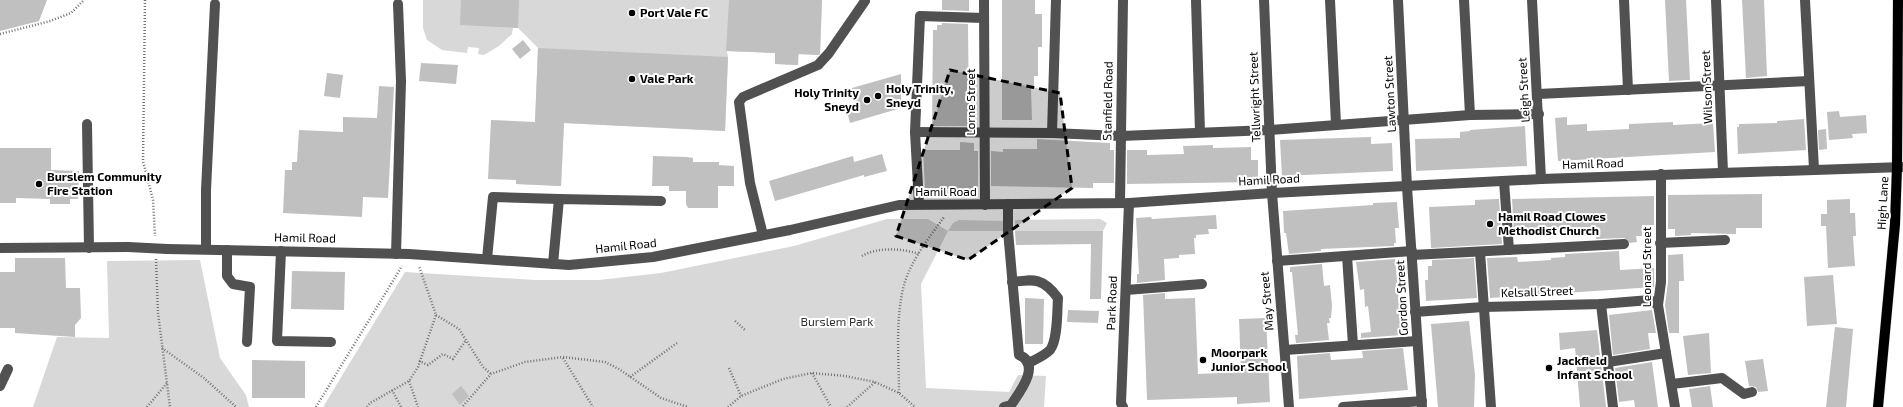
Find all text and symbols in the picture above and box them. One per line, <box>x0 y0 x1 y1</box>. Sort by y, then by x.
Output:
place label: Port Vale FC <box>640 5 708 19</box>
marker: Port Vale FC <box>627 8 637 18</box>
street label: Wilson Street <box>1698 49 1714 124</box>
street label: Tellwright Street <box>1245 51 1263 143</box>
street label: Lawton Street <box>1380 55 1398 133</box>
street label: Leigh Street <box>1514 57 1532 123</box>
street label: Stanfield Road <box>1099 61 1115 141</box>
street label: Lorne Street <box>963 68 977 136</box>
place label: Vale Park <box>640 71 694 85</box>
marker: Vale Park <box>627 74 637 84</box>
place label: Holy Trinity, Sneyd <box>886 81 954 110</box>
place label: Holy Trinity Sneyd <box>794 85 859 114</box>
marker: Holy Trinity, Sneyd <box>873 91 883 101</box>
marker: Holy Trinity Sneyd <box>862 95 872 105</box>
street label: Hamil Road <box>1562 155 1624 171</box>
place label: Burslem Community Fire Station <box>47 169 162 197</box>
street label: Hamil Road <box>1238 170 1300 188</box>
street label: High Lane <box>1874 176 1890 230</box>
marker: Burslem Community Fire Station <box>34 179 44 189</box>
street label: Hamil Road <box>915 184 977 198</box>
place label: Hamil Road Clowes Methodist Church <box>1498 209 1606 237</box>
marker: Hamil Road Clowes Methodist Church <box>1485 219 1495 229</box>
street label: Leonard Street <box>1639 226 1653 307</box>
street label: Hamil Road <box>274 229 336 245</box>
street label: Hamil Road <box>594 235 657 255</box>
street label: Gordon Street <box>1392 259 1410 336</box>
street label: May Street <box>1256 271 1276 331</box>
street label: Park Road <box>1103 275 1119 331</box>
street label: Kelsall Street <box>1501 283 1574 299</box>
park label: Burslem Park <box>801 314 873 328</box>
place label: Moorpark Junior School <box>1211 345 1286 373</box>
place label: Jackfield Infant School <box>1557 353 1633 381</box>
marker: Moorpark Junior School <box>1198 355 1208 365</box>
marker: Jackfield Infant School <box>1544 363 1554 373</box>

